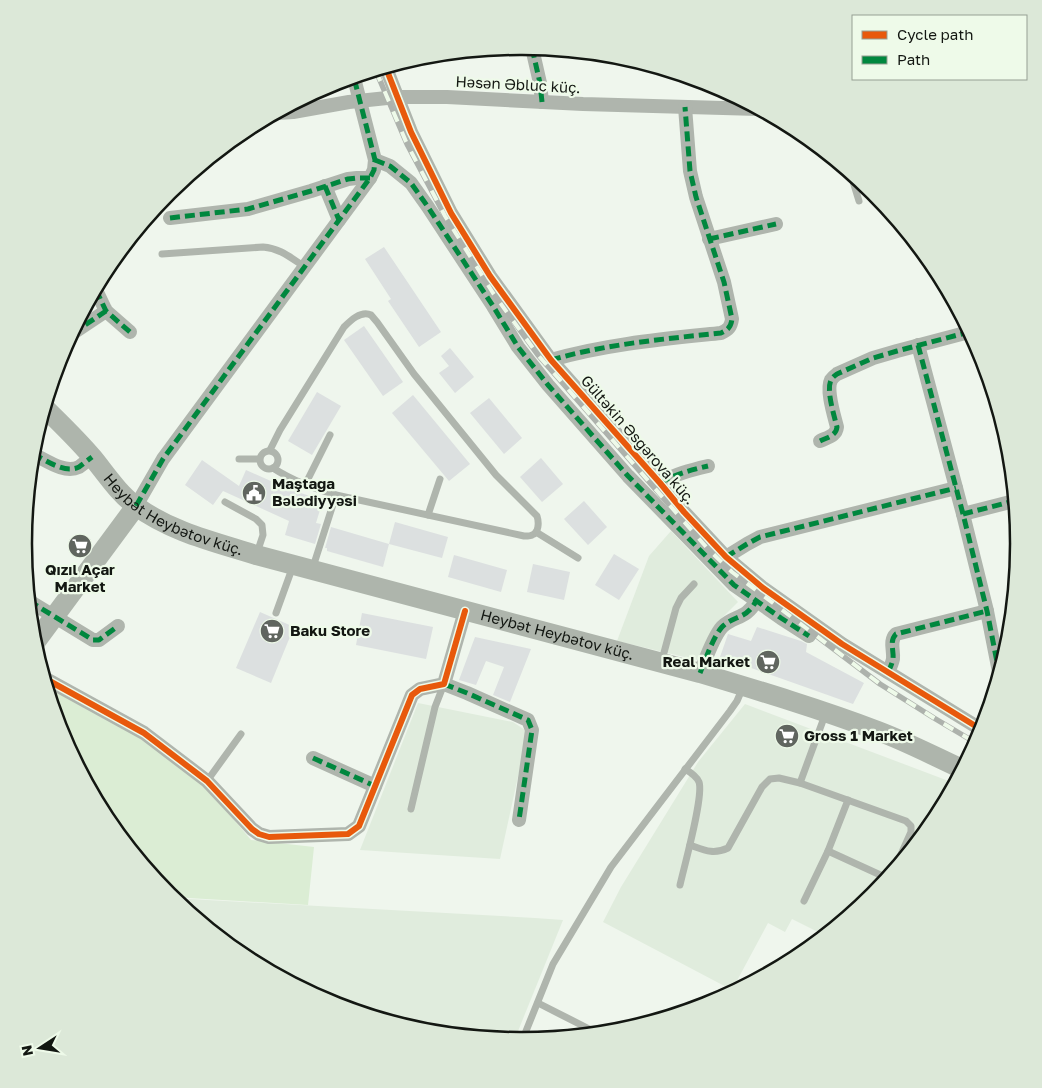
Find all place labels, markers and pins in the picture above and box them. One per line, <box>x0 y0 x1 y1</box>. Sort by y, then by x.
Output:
place label: Maştağa Bələdiyyəsi <box>272 474 357 509</box>
public building icon: Maştağa Bələdiyyəsi <box>241 480 267 506</box>
supermarket icon: Qızıl Açar Market <box>67 533 93 559</box>
place label: Qızıl Açar Market <box>45 560 115 595</box>
supermarket icon: Baku Store <box>259 618 285 644</box>
place label: Baku Store <box>290 621 370 639</box>
supermarket icon: Real Market <box>755 649 781 675</box>
place label: Real Market <box>662 652 750 670</box>
supermarket icon: Gross 1 Market <box>774 723 800 749</box>
place label: Gross 1 Market <box>804 726 913 744</box>

